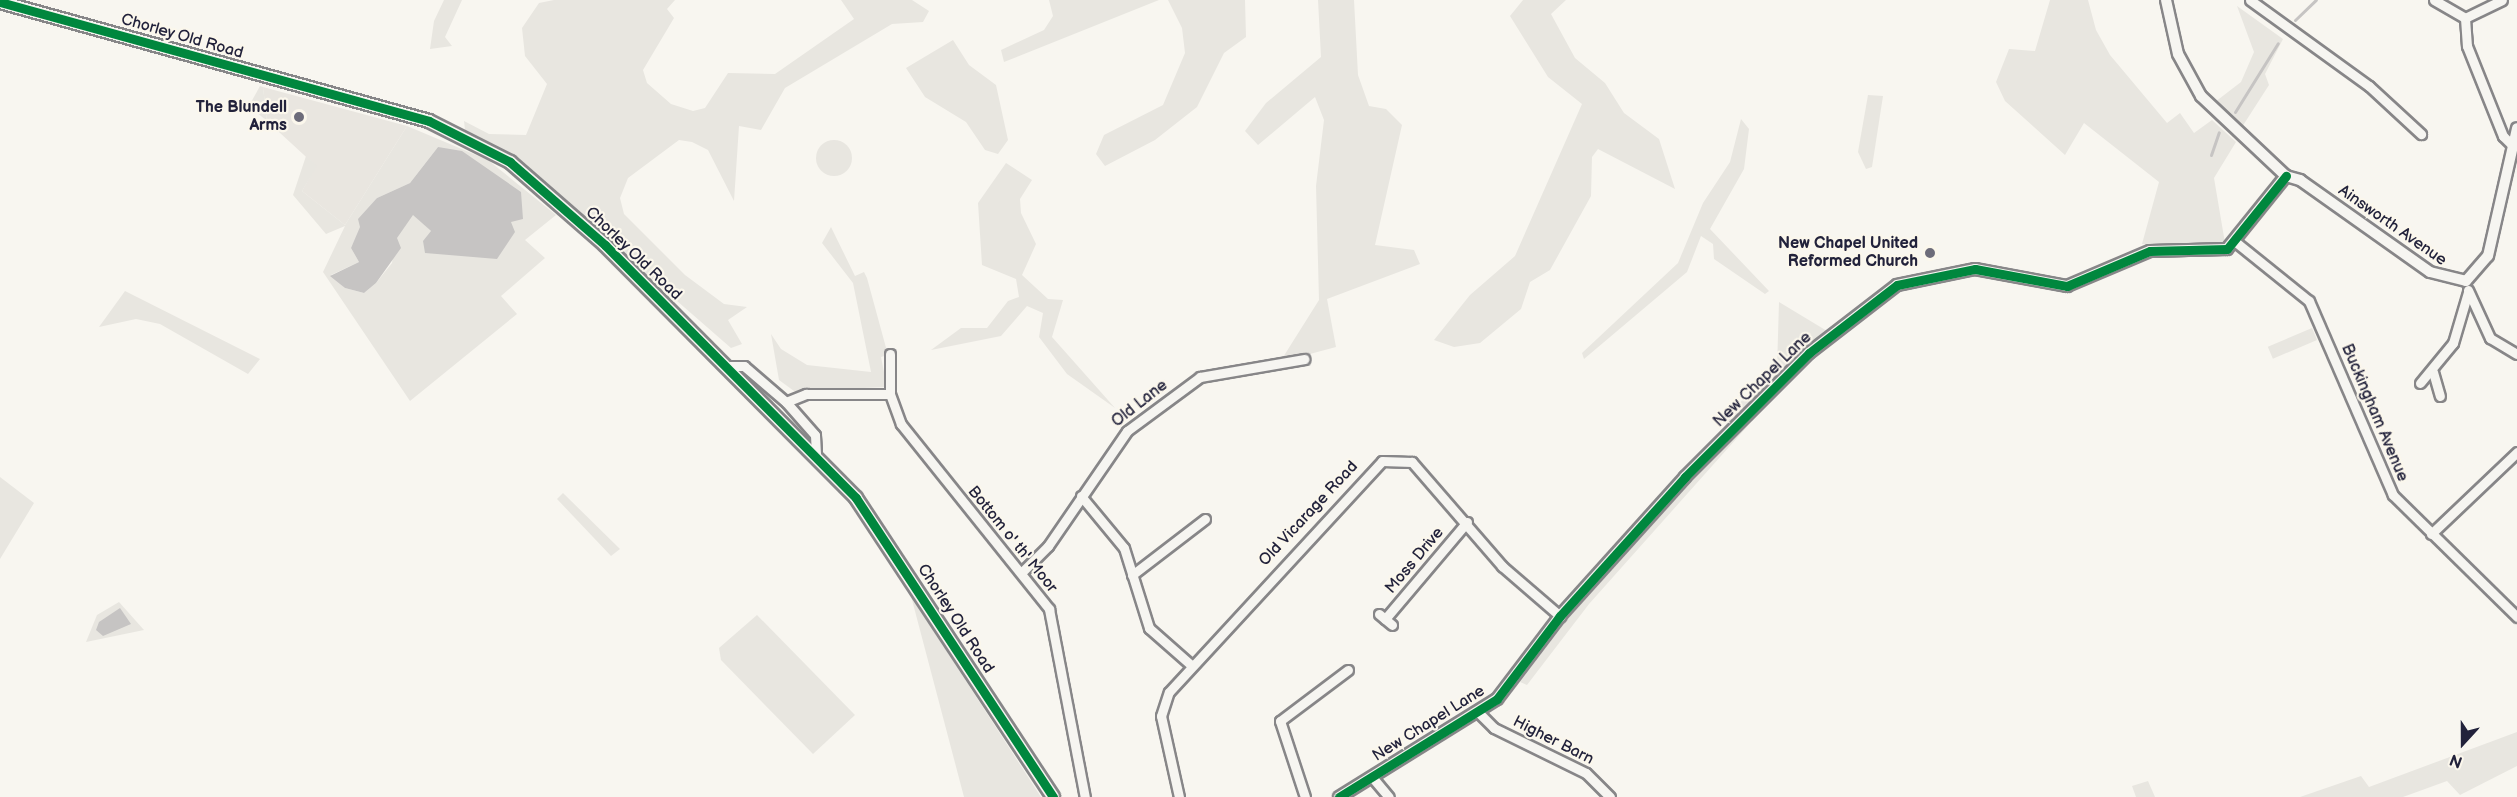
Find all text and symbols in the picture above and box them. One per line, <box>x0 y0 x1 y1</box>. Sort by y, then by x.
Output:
street label: Chorley Old Road <box>118 10 246 64</box>
place label: The Blundell Arms <box>196 98 287 136</box>
marker: The Blundell Arms <box>292 110 306 124</box>
street label: Ainsworth Avenue <box>2334 181 2450 271</box>
street label: Chorley Old Road <box>581 203 685 305</box>
place label: New Chapel United Reformed Church <box>1778 234 1918 272</box>
marker: New Chapel United Reformed Church <box>1923 246 1937 260</box>
street label: New Chapel Lane <box>1710 328 1816 432</box>
street label: Buckingham Avenue <box>2336 341 2412 485</box>
street label: Old Lane <box>1108 376 1172 432</box>
street label: Old Vicarage Road <box>1255 457 1363 571</box>
street label: Bottom o' th' Moor <box>963 483 1061 597</box>
street label: Moss Drive <box>1382 524 1448 598</box>
street label: Chorley Old Road <box>912 560 998 678</box>
street label: New Chapel Lane <box>1369 682 1489 766</box>
street label: Higher Barn <box>1509 712 1597 770</box>
north arrow <box>2433 713 2493 773</box>
text: N <box>2447 749 2465 771</box>

